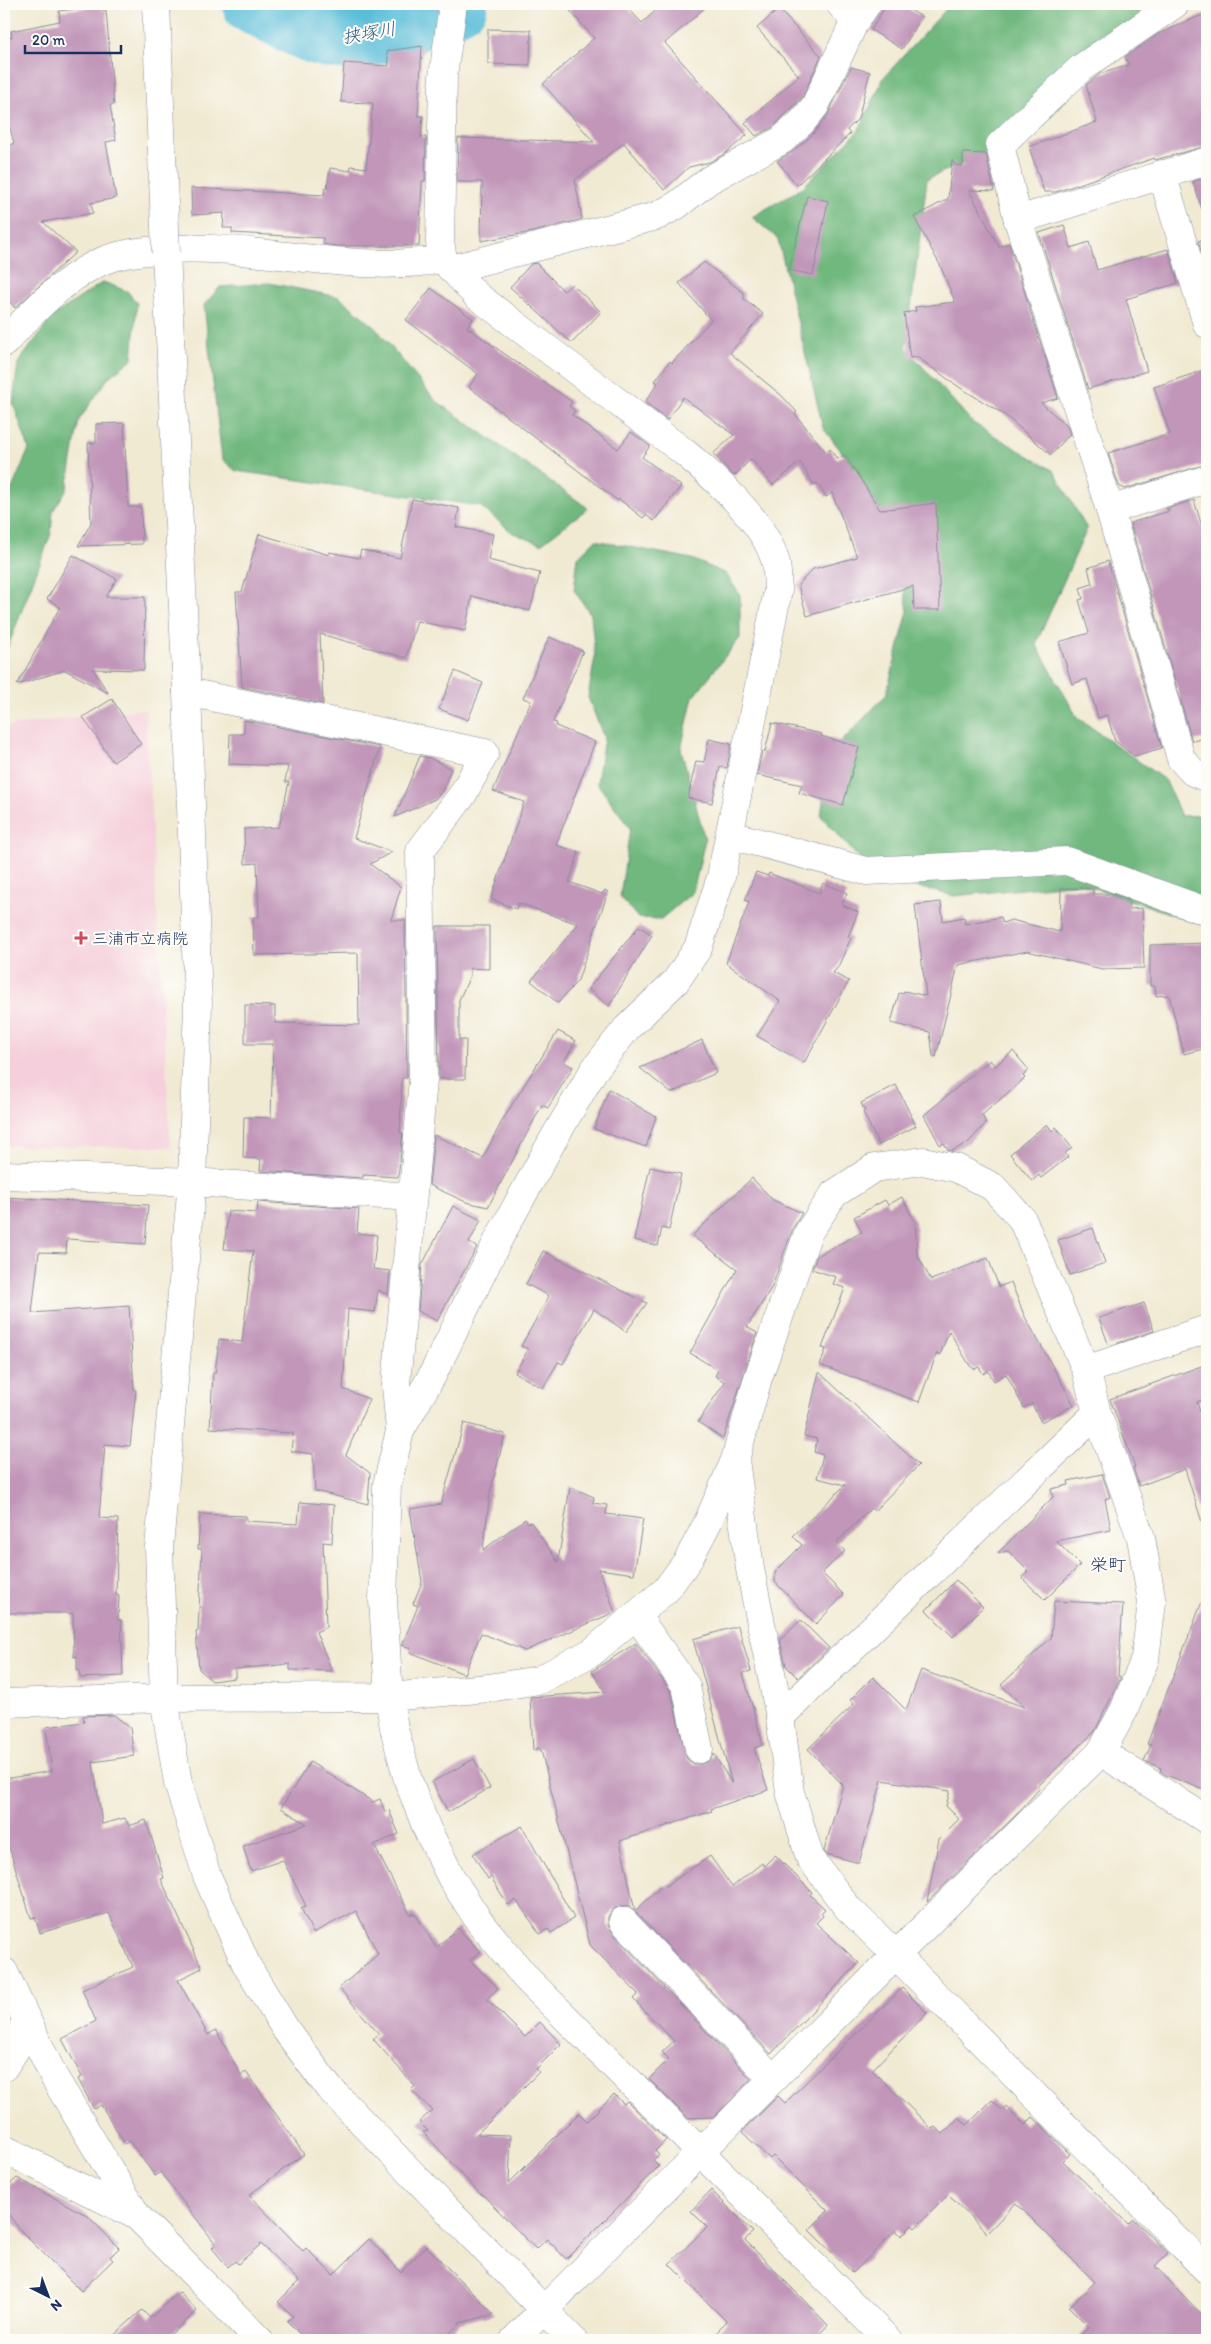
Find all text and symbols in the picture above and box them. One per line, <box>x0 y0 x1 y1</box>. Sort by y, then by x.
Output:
water label: 挟塚川 <box>341 17 397 49</box>
scale bar <box>25 22 121 54</box>
text: 20 m <box>32 31 66 49</box>
place label: 三浦市立病院 <box>92 929 188 948</box>
marker: 三浦市立病院 <box>74 931 88 945</box>
district label: 栄町 <box>1090 1554 1126 1576</box>
north arrow <box>22 2272 72 2322</box>
text: N <box>47 2296 66 2315</box>

